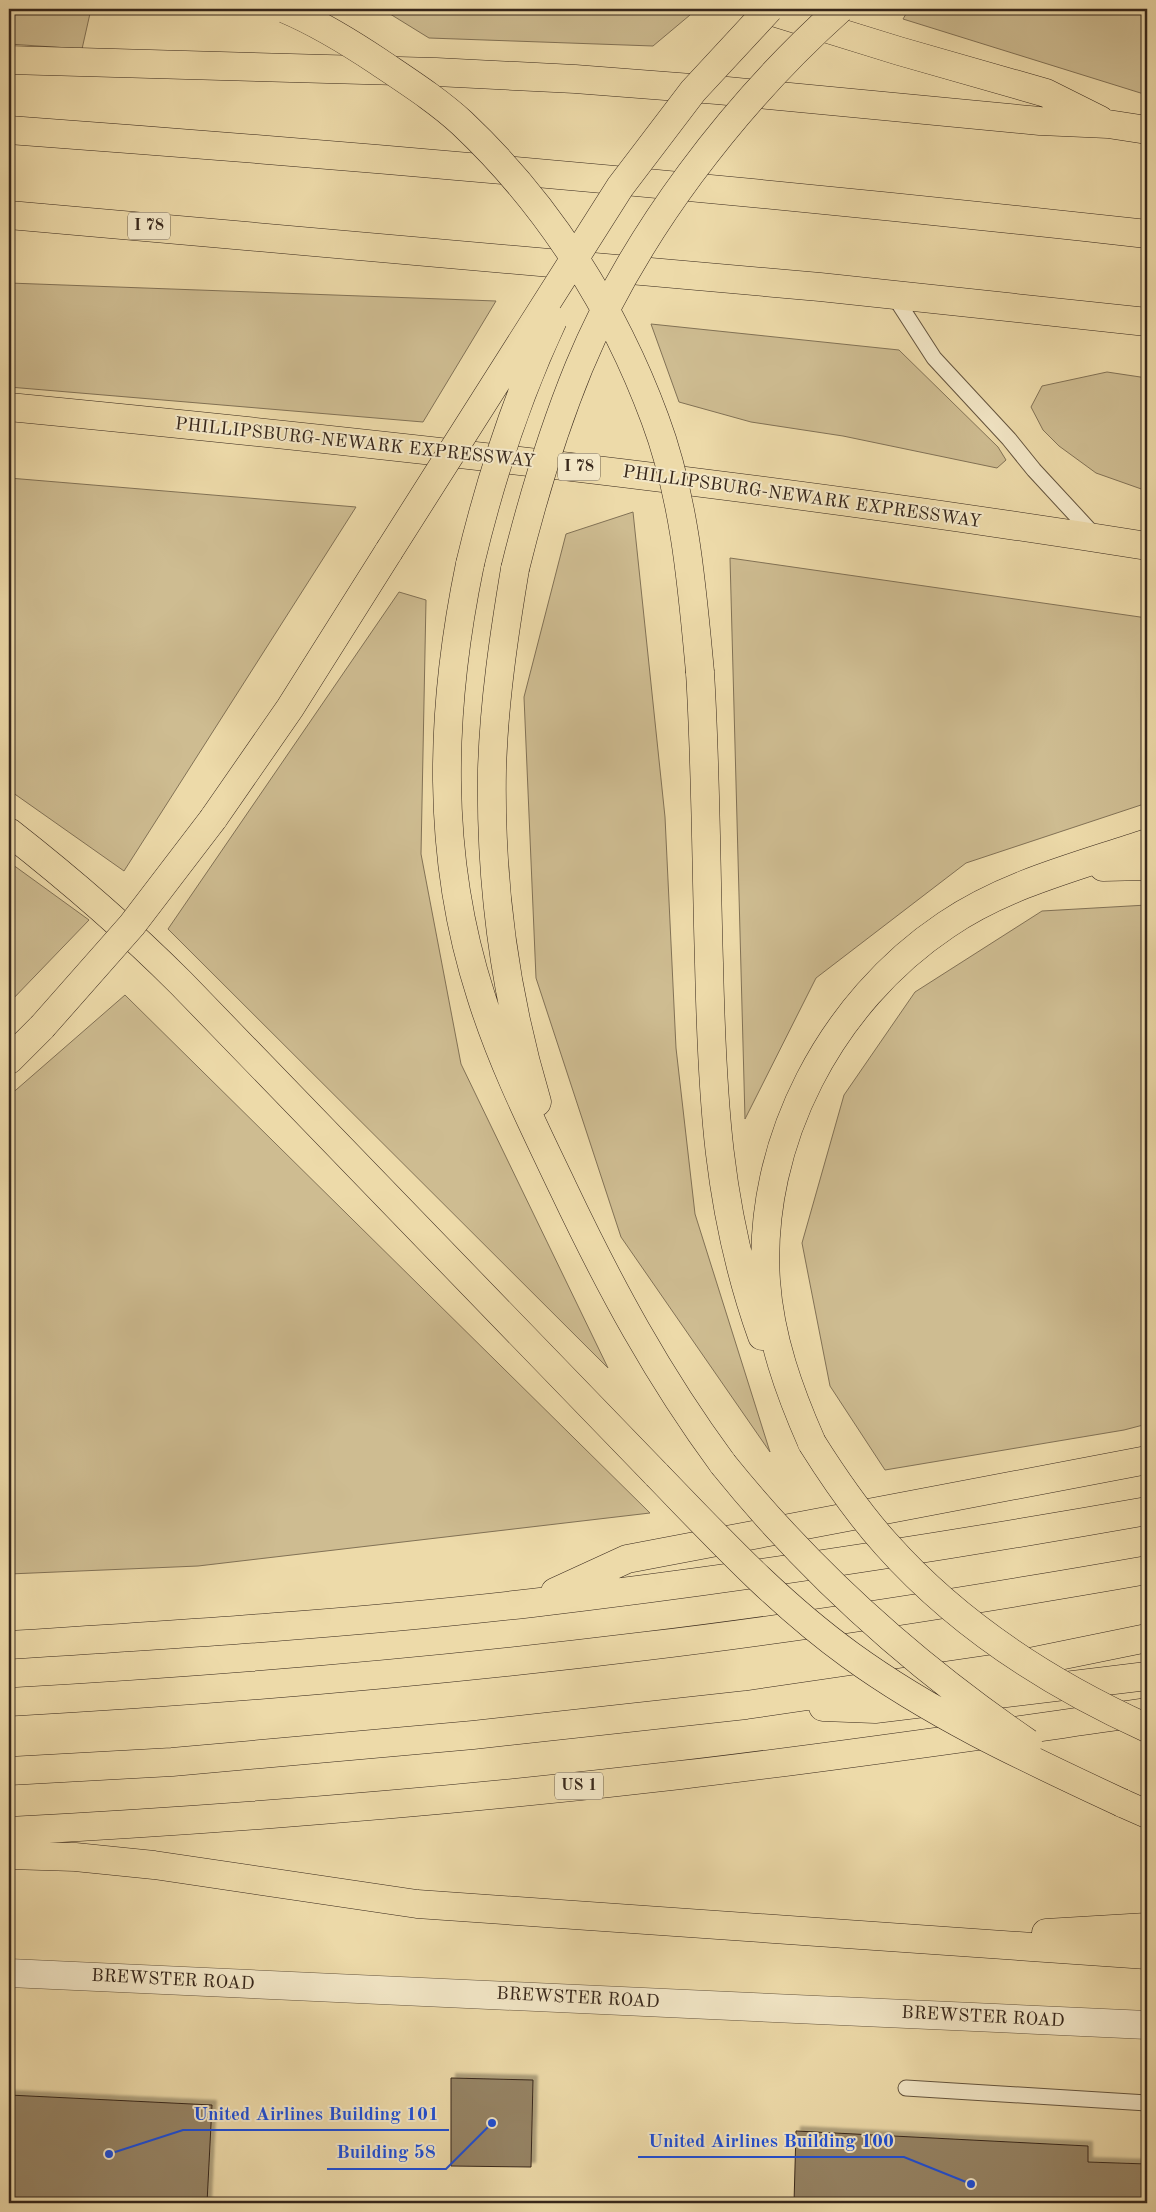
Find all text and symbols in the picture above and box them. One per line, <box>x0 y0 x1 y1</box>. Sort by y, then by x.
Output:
road number: I 78 <box>128 212 170 240</box>
street label: PHILLIPSBURG-NEWARK EXPRESSWAY <box>174 415 536 471</box>
road number: I 78 <box>558 454 600 481</box>
street label: PHILLIPSBURG-NEWARK EXPRESSWAY <box>622 463 982 531</box>
road number: US 1 <box>555 1772 603 1800</box>
street label: BREWSTER ROAD <box>91 1967 255 1993</box>
street label: BREWSTER ROAD <box>496 1985 660 2011</box>
street label: BREWSTER ROAD <box>901 2004 1065 2030</box>
callout: United Airlines Building 101 <box>183 2096 449 2130</box>
text: United Airlines Building 101 <box>193 2106 439 2125</box>
callout: United Airlines Building 100 <box>638 2123 904 2157</box>
text: United Airlines Building 100 <box>648 2133 894 2152</box>
callout: Building 58 <box>327 2135 446 2169</box>
text: Building 58 <box>336 2144 436 2163</box>

